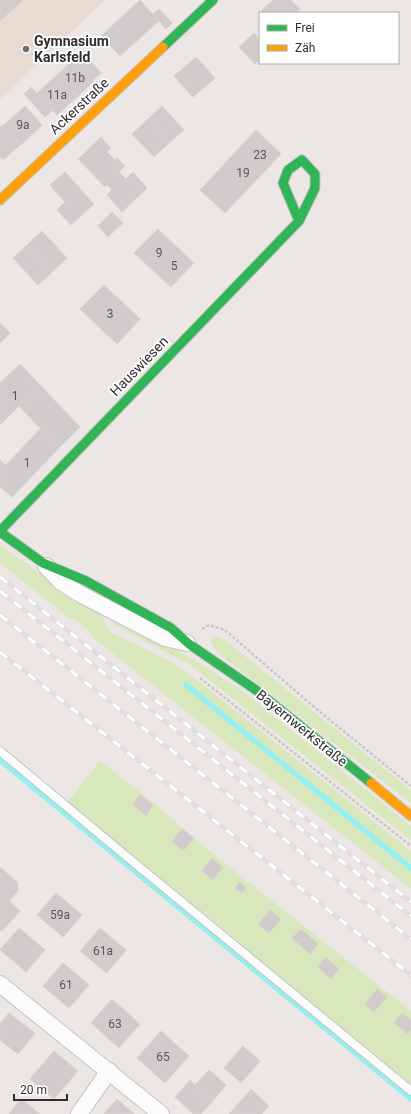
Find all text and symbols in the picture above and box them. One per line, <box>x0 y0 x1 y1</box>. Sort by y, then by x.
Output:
legend <box>259 12 399 64</box>
text: Frei <box>295 21 315 35</box>
place label: Gymnasium Karlsfeld <box>34 33 109 65</box>
text: Zäh <box>295 41 315 55</box>
marker: Gymnasium Karlsfeld <box>21 44 31 54</box>
house number: 11b <box>65 71 85 85</box>
street label: Ackerstraße <box>46 74 112 138</box>
house number: 11a <box>47 88 67 102</box>
house number: 9a <box>16 118 30 132</box>
house number: 23 <box>253 148 267 162</box>
house number: 19 <box>236 166 250 180</box>
house number: 9 <box>156 246 162 260</box>
house number: 5 <box>171 259 178 273</box>
house number: 3 <box>107 307 113 321</box>
street label: Hauswiesen <box>107 333 171 399</box>
house number: 1 <box>12 389 18 403</box>
house number: 1 <box>24 456 30 470</box>
street label: Bayernwerkstraße <box>253 687 351 769</box>
house number: 59a <box>50 908 70 922</box>
house number: 61a <box>93 944 113 958</box>
house number: 61 <box>59 978 73 992</box>
house number: 63 <box>108 1017 122 1031</box>
house number: 65 <box>156 1050 170 1064</box>
scale bar <box>14 1076 67 1102</box>
text: 20 m <box>20 1083 47 1097</box>

